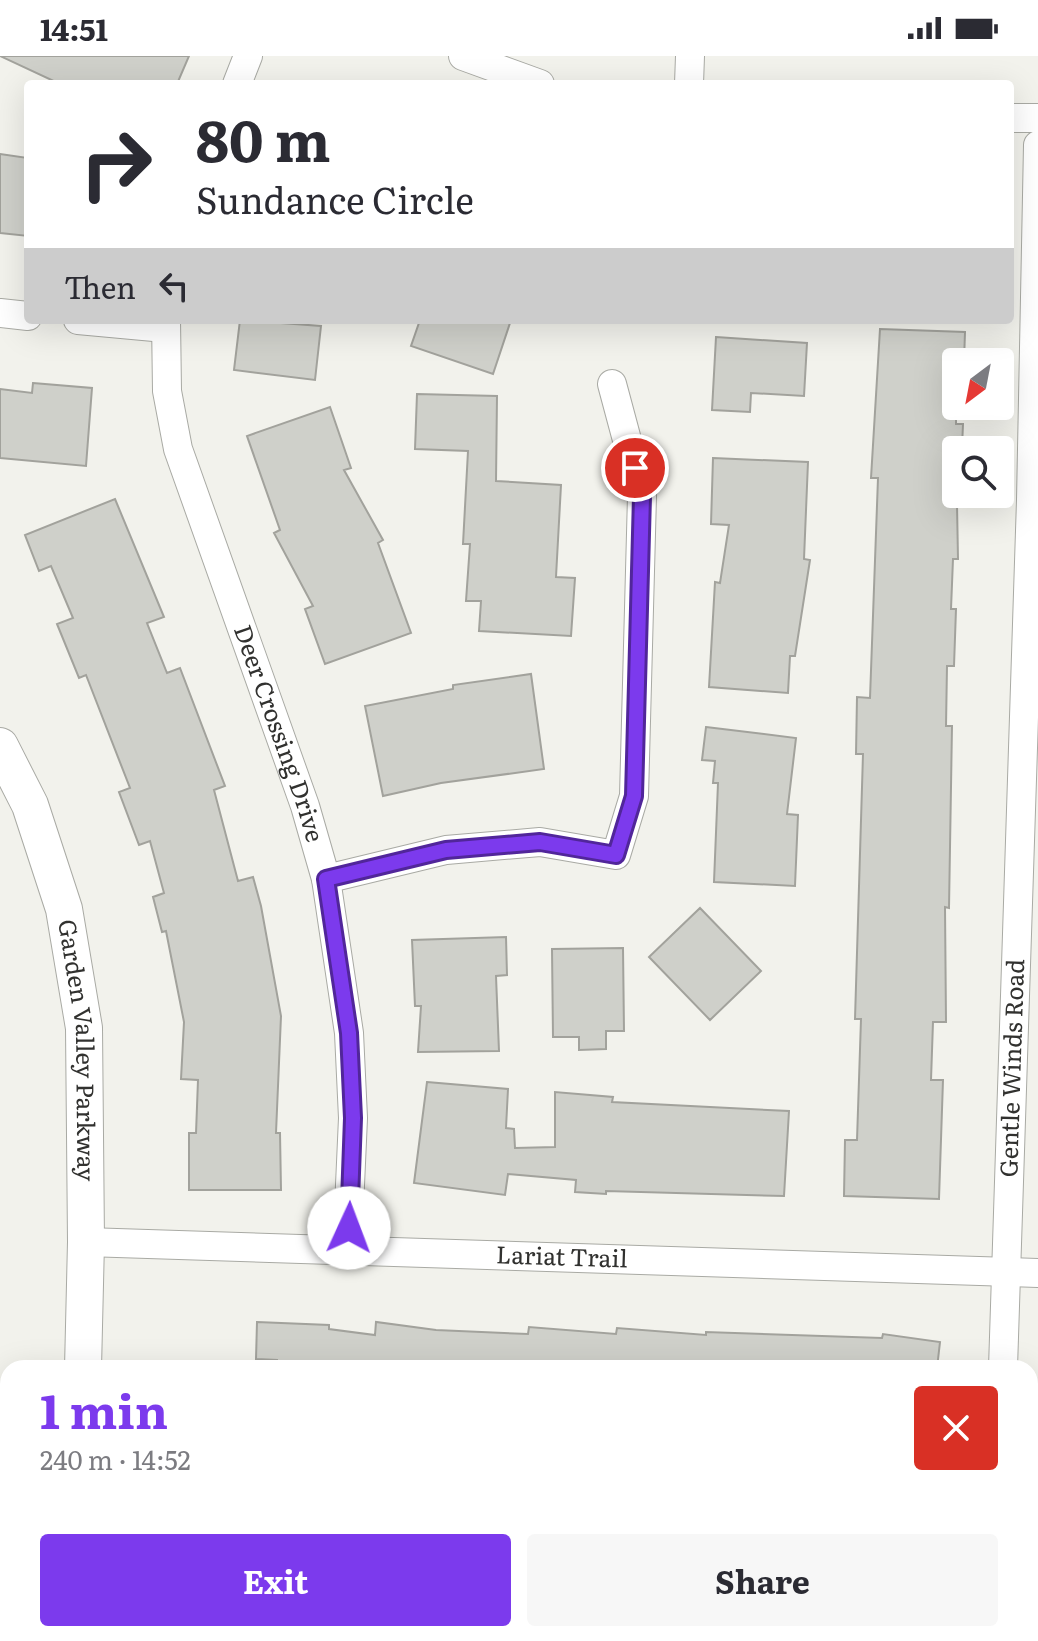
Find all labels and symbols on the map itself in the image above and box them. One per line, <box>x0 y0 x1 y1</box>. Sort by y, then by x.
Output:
north arrow <box>942 348 1014 420</box>
pin <box>601 434 669 502</box>
street label: Deer Crossing Drive <box>227 619 334 846</box>
street label: Garden Valley Parkway <box>51 916 105 1182</box>
street label: Gentle Winds Road <box>989 958 1031 1178</box>
position arrow <box>307 1186 391 1270</box>
street label: Lariat Trail <box>496 1235 628 1275</box>

